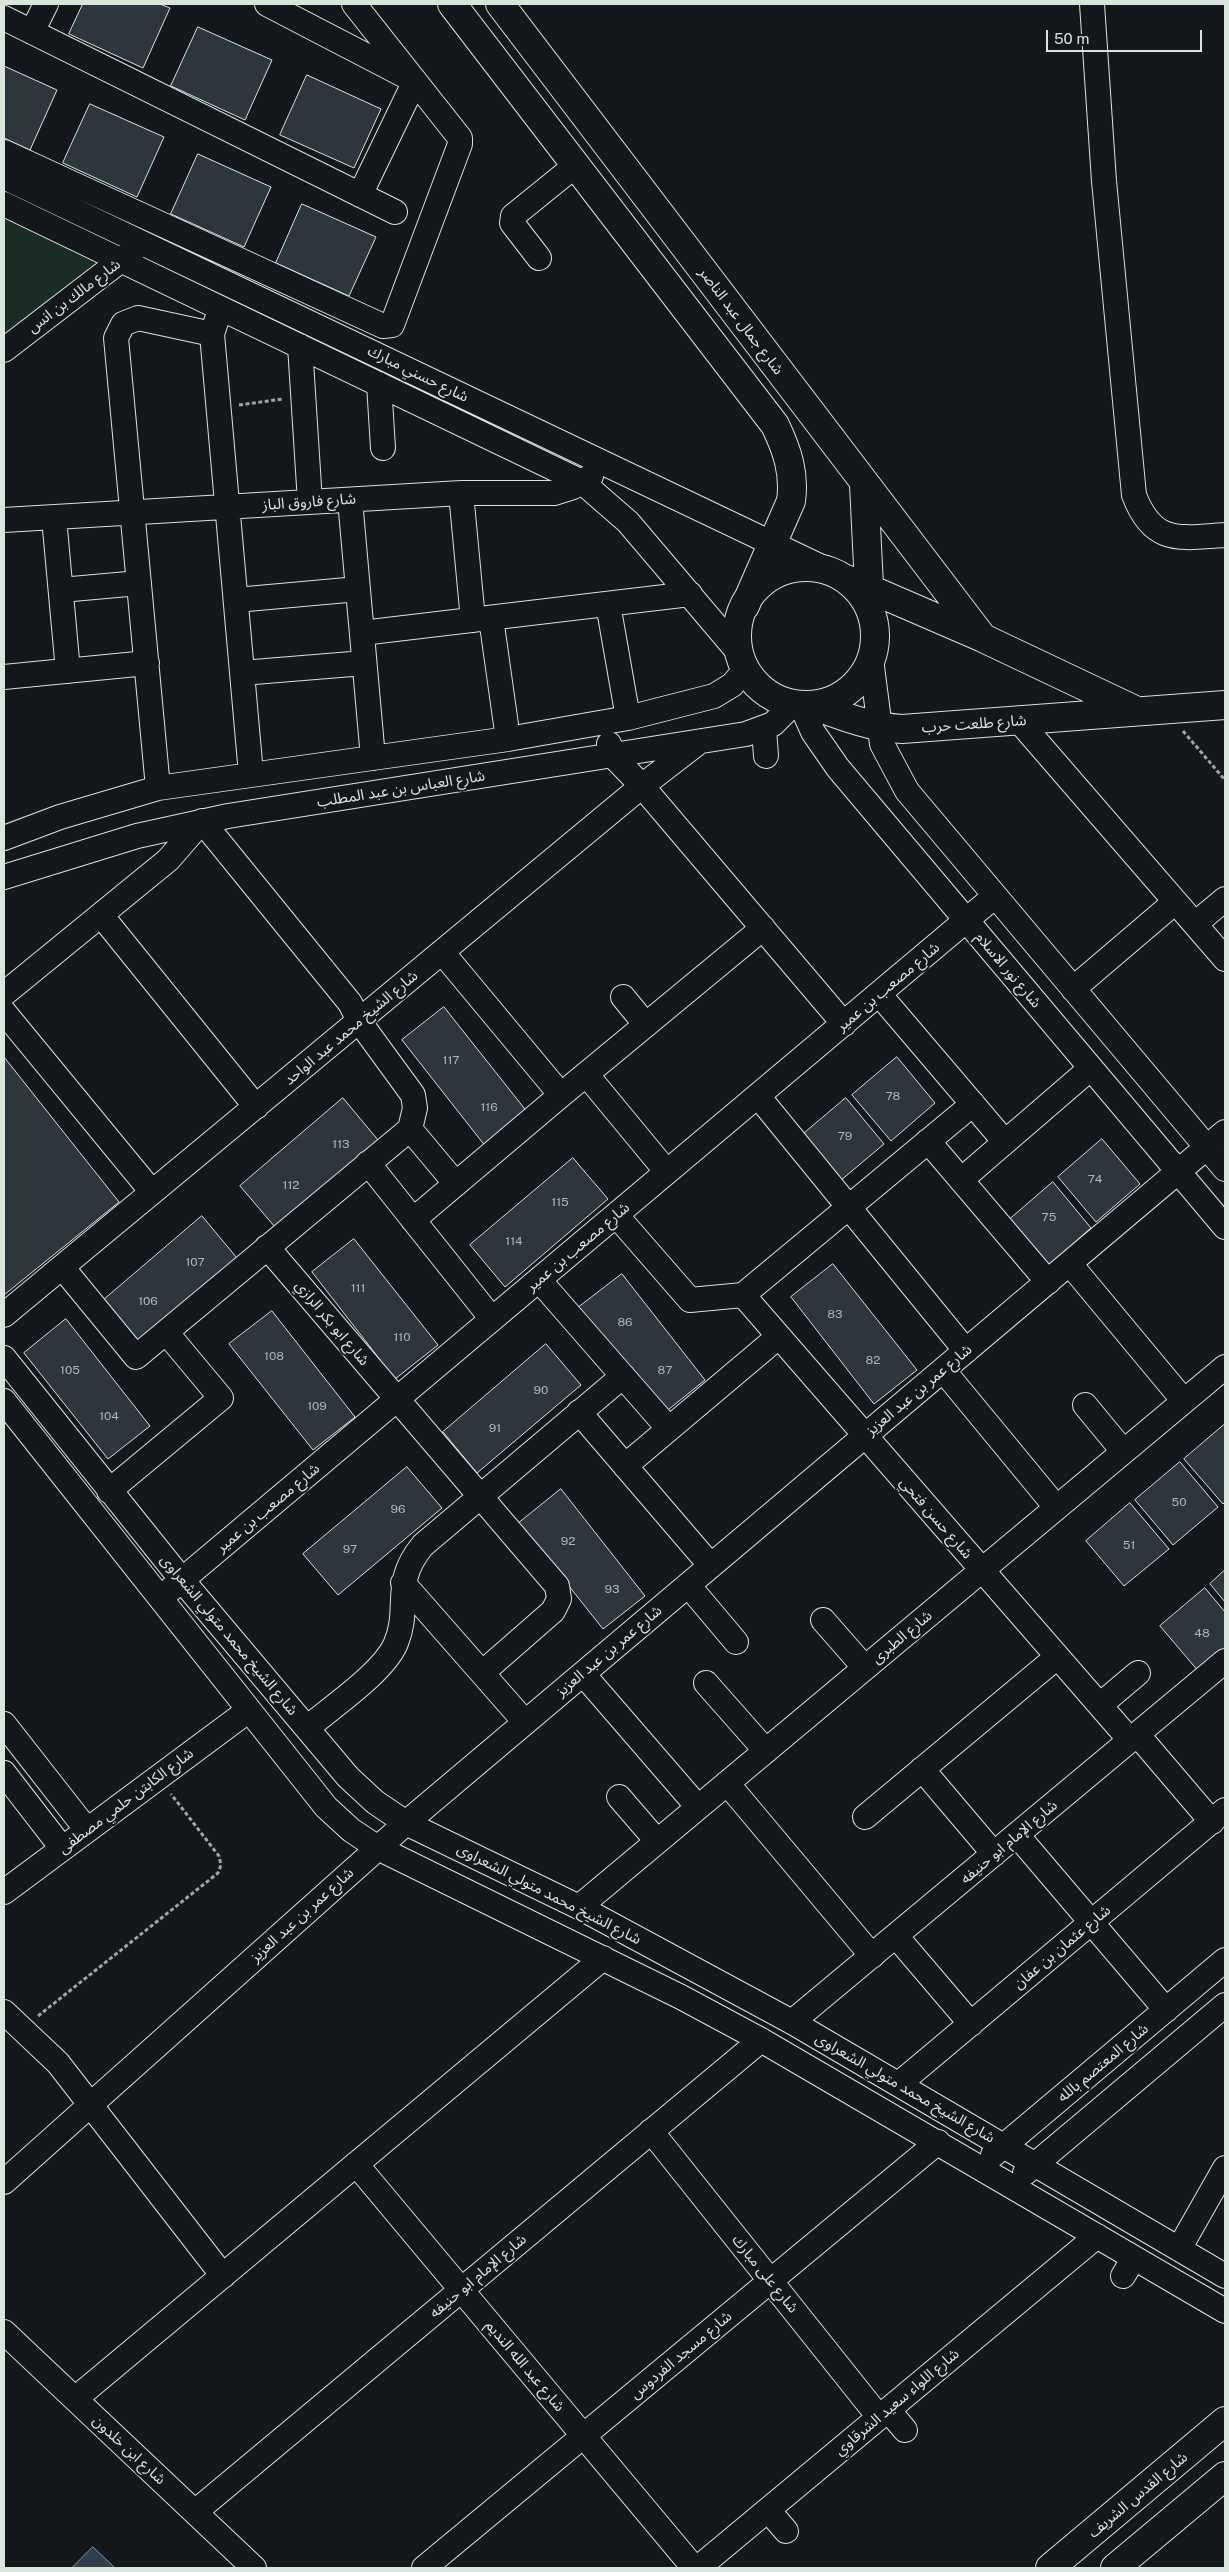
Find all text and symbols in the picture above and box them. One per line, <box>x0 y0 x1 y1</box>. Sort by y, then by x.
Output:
scale bar <box>1049 20 1205 52</box>
text: 50 m <box>1054 30 1089 47</box>
street label: شارع مالك بن انس <box>24 255 124 337</box>
street label: شارع جمال عبد الناصر <box>695 264 787 378</box>
street label: شارع حسني مبارك <box>365 342 471 406</box>
street label: شارع فاروق الباز <box>262 490 356 514</box>
street label: شارع طلعت حرب <box>921 711 1027 737</box>
street label: شارع العباس بن عبد المطلب <box>316 767 486 811</box>
street label: شارع نور الاسلام <box>971 928 1045 1012</box>
street label: شارع مصعب بن عمير <box>833 939 943 1035</box>
street label: شارع الشيخ محمد عبد الواحد <box>280 967 422 1089</box>
house number: 117 <box>443 1053 459 1067</box>
house number: 78 <box>886 1089 900 1103</box>
house number: 116 <box>480 1100 498 1114</box>
house number: 79 <box>838 1129 852 1143</box>
house number: 113 <box>332 1137 350 1151</box>
house number: 74 <box>1088 1172 1102 1186</box>
house number: 112 <box>283 1178 299 1192</box>
house number: 115 <box>551 1195 569 1209</box>
street label: شارع مصعب بن عمير <box>523 1199 633 1295</box>
house number: 75 <box>1042 1210 1056 1224</box>
house number: 114 <box>505 1234 523 1248</box>
house number: 107 <box>185 1255 205 1269</box>
street label: شارع ابو بكر الرازي <box>291 1277 373 1369</box>
house number: 111 <box>351 1281 365 1295</box>
house number: 106 <box>138 1294 158 1308</box>
house number: 83 <box>827 1307 843 1321</box>
house number: 86 <box>617 1315 633 1329</box>
house number: 110 <box>393 1330 411 1344</box>
street label: شارع عمر بن عبد العزيز <box>862 1340 976 1440</box>
house number: 108 <box>264 1349 284 1363</box>
house number: 82 <box>866 1353 880 1367</box>
house number: 105 <box>60 1363 80 1377</box>
house number: 87 <box>658 1363 672 1377</box>
house number: 90 <box>534 1383 548 1397</box>
house number: 109 <box>307 1399 327 1413</box>
house number: 104 <box>99 1409 119 1423</box>
house number: 91 <box>489 1421 501 1435</box>
street label: شارع مصعب بن عمير <box>213 1460 323 1556</box>
street label: شارع حسن فتحي <box>896 1474 976 1562</box>
house number: 50 <box>1171 1495 1187 1509</box>
house number: 96 <box>391 1502 405 1516</box>
house number: 92 <box>561 1534 575 1548</box>
house number: 51 <box>1123 1538 1135 1552</box>
house number: 97 <box>343 1542 357 1556</box>
street label: شارع الشيخ محمد متولي الشعراوى <box>156 1551 302 1719</box>
house number: 93 <box>605 1582 619 1596</box>
street label: شارع عمر بن عبد العزيز <box>552 1601 666 1701</box>
street label: شارع الطبرى <box>868 1606 936 1668</box>
house number: 48 <box>1194 1626 1210 1640</box>
street label: شارع الكابتن حلمي مصطفى <box>55 1744 197 1858</box>
street label: شارع الإمام ابو حنيفه <box>957 1796 1061 1888</box>
street label: شارع الشيخ محمد متولي الشعراوى <box>454 1840 644 1948</box>
street label: شارع عمر بن عبد العزيز <box>247 1864 357 1966</box>
street label: شارع عثمان بن عفان <box>1010 1901 1114 1993</box>
street label: شارع المعتصم بالله <box>1054 2020 1152 2106</box>
street label: شارع الشيخ محمد متولي الشعراوى <box>812 2029 998 2147</box>
street label: شارع الإمام ابو حنيفه <box>426 2230 530 2322</box>
street label: شارع على مبارك <box>728 2231 802 2317</box>
street label: شارع مسجد الفردوس <box>627 2307 735 2403</box>
street label: شارع عبد الله النديم <box>482 2317 568 2415</box>
street label: شارع اللواء سعيد الشرقاوي <box>831 2345 963 2459</box>
street label: شارع ابن خلدون <box>89 2412 169 2488</box>
street label: شارع القدس الشريف <box>1085 2448 1191 2542</box>

